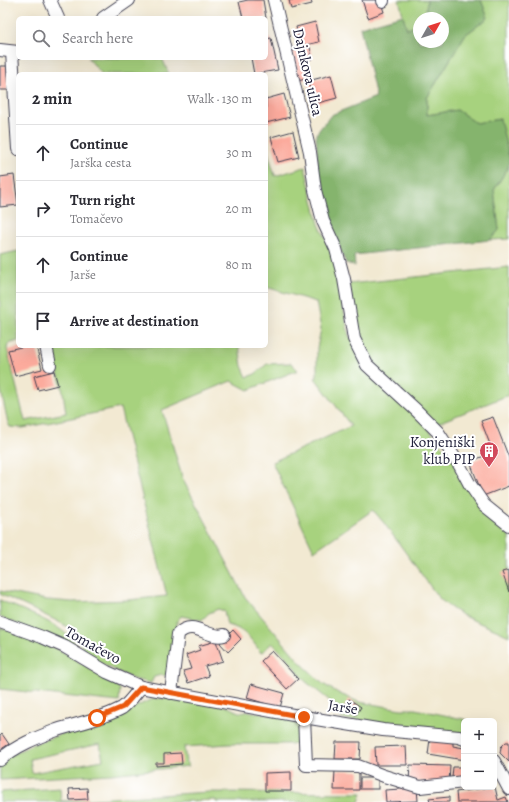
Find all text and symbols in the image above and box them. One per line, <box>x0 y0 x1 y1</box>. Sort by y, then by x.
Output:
north arrow <box>413 12 449 48</box>
search box <box>16 16 268 60</box>
street label: Dajnkova ulica <box>288 26 328 118</box>
icon: search <box>30 27 52 49</box>
text: Search here <box>62 28 133 48</box>
text: 2 min <box>32 87 72 110</box>
text: Walk · 130 m <box>187 90 252 107</box>
text: Continue <box>70 134 128 154</box>
icon: ahead <box>32 142 54 164</box>
text: 30 m <box>226 144 252 161</box>
text: Jarška cesta <box>70 154 132 171</box>
text: Turn right <box>70 190 135 210</box>
icon: right <box>32 198 54 220</box>
text: 20 m <box>226 200 252 217</box>
text: Tomačevo <box>70 210 123 227</box>
text: Continue <box>70 246 128 266</box>
icon: ahead <box>32 254 54 276</box>
text: 80 m <box>225 256 252 273</box>
text: Jarše <box>70 266 96 283</box>
icon: arrive <box>32 310 54 332</box>
text: Arrive at destination <box>70 311 199 331</box>
place label: Konjeniški klub PIP <box>410 432 475 469</box>
building icon: Konjeniški klub PIP <box>478 440 500 468</box>
street label: Tomačevo <box>61 621 125 669</box>
street label: Jarše <box>327 695 360 719</box>
route end <box>295 708 313 726</box>
route start <box>88 709 106 727</box>
map controls <box>461 718 497 790</box>
button: + <box>461 718 497 754</box>
button: − <box>461 754 497 790</box>

